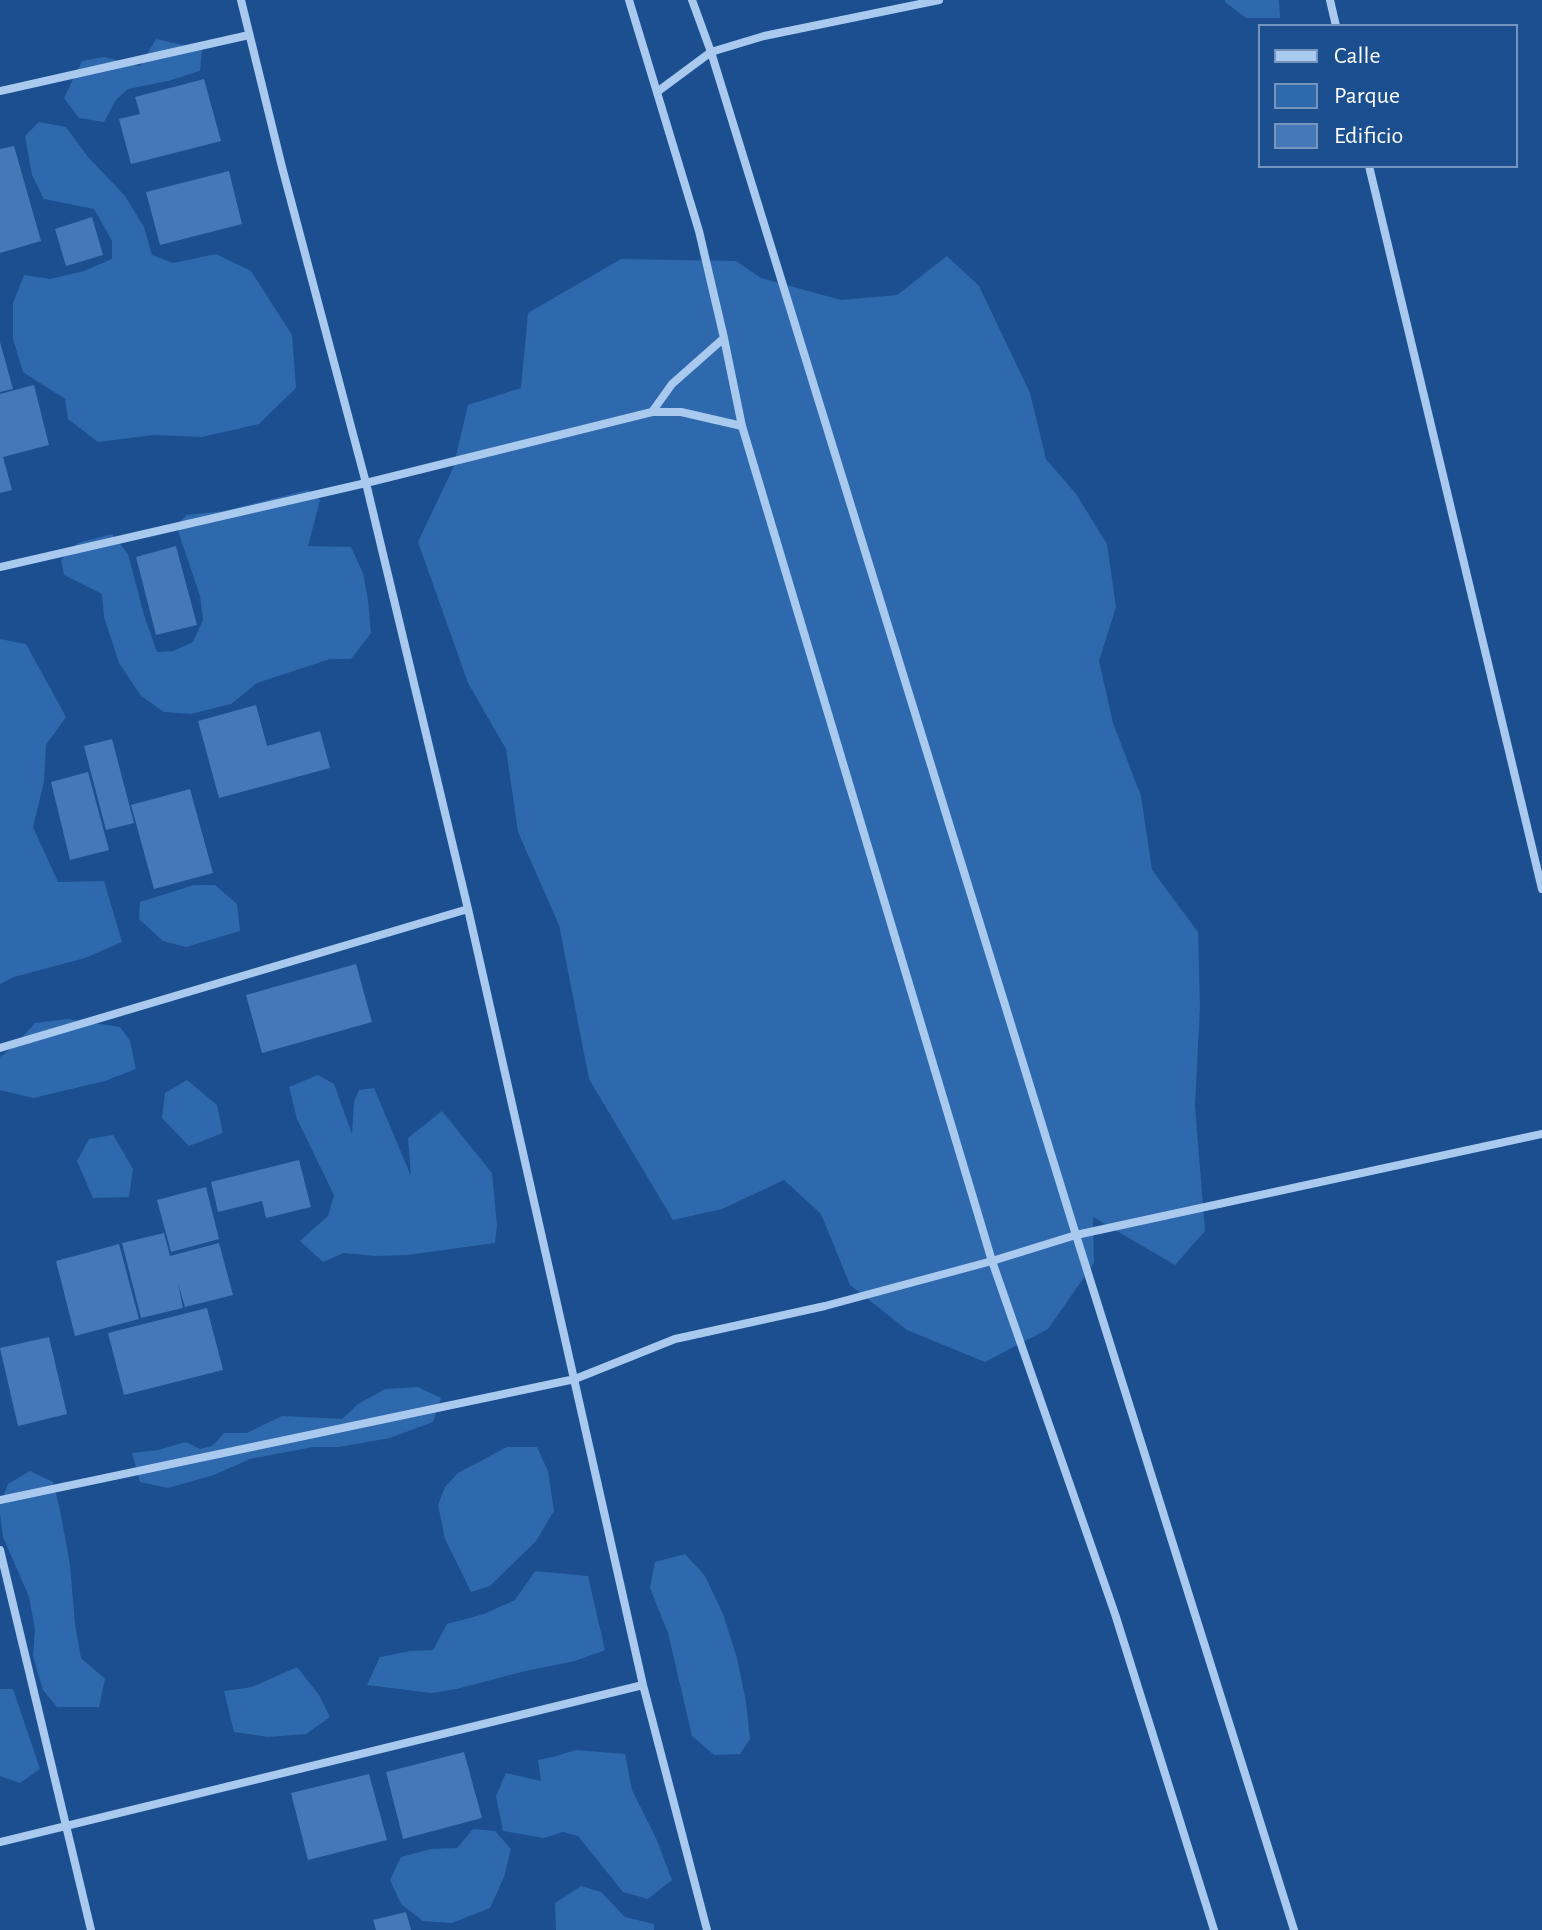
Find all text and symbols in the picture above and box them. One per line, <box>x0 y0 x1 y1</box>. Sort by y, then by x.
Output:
legend <box>1258 24 1518 168</box>
text: Calle <box>1334 44 1381 68</box>
text: Parque <box>1334 84 1400 108</box>
text: Edificio <box>1334 124 1403 148</box>

